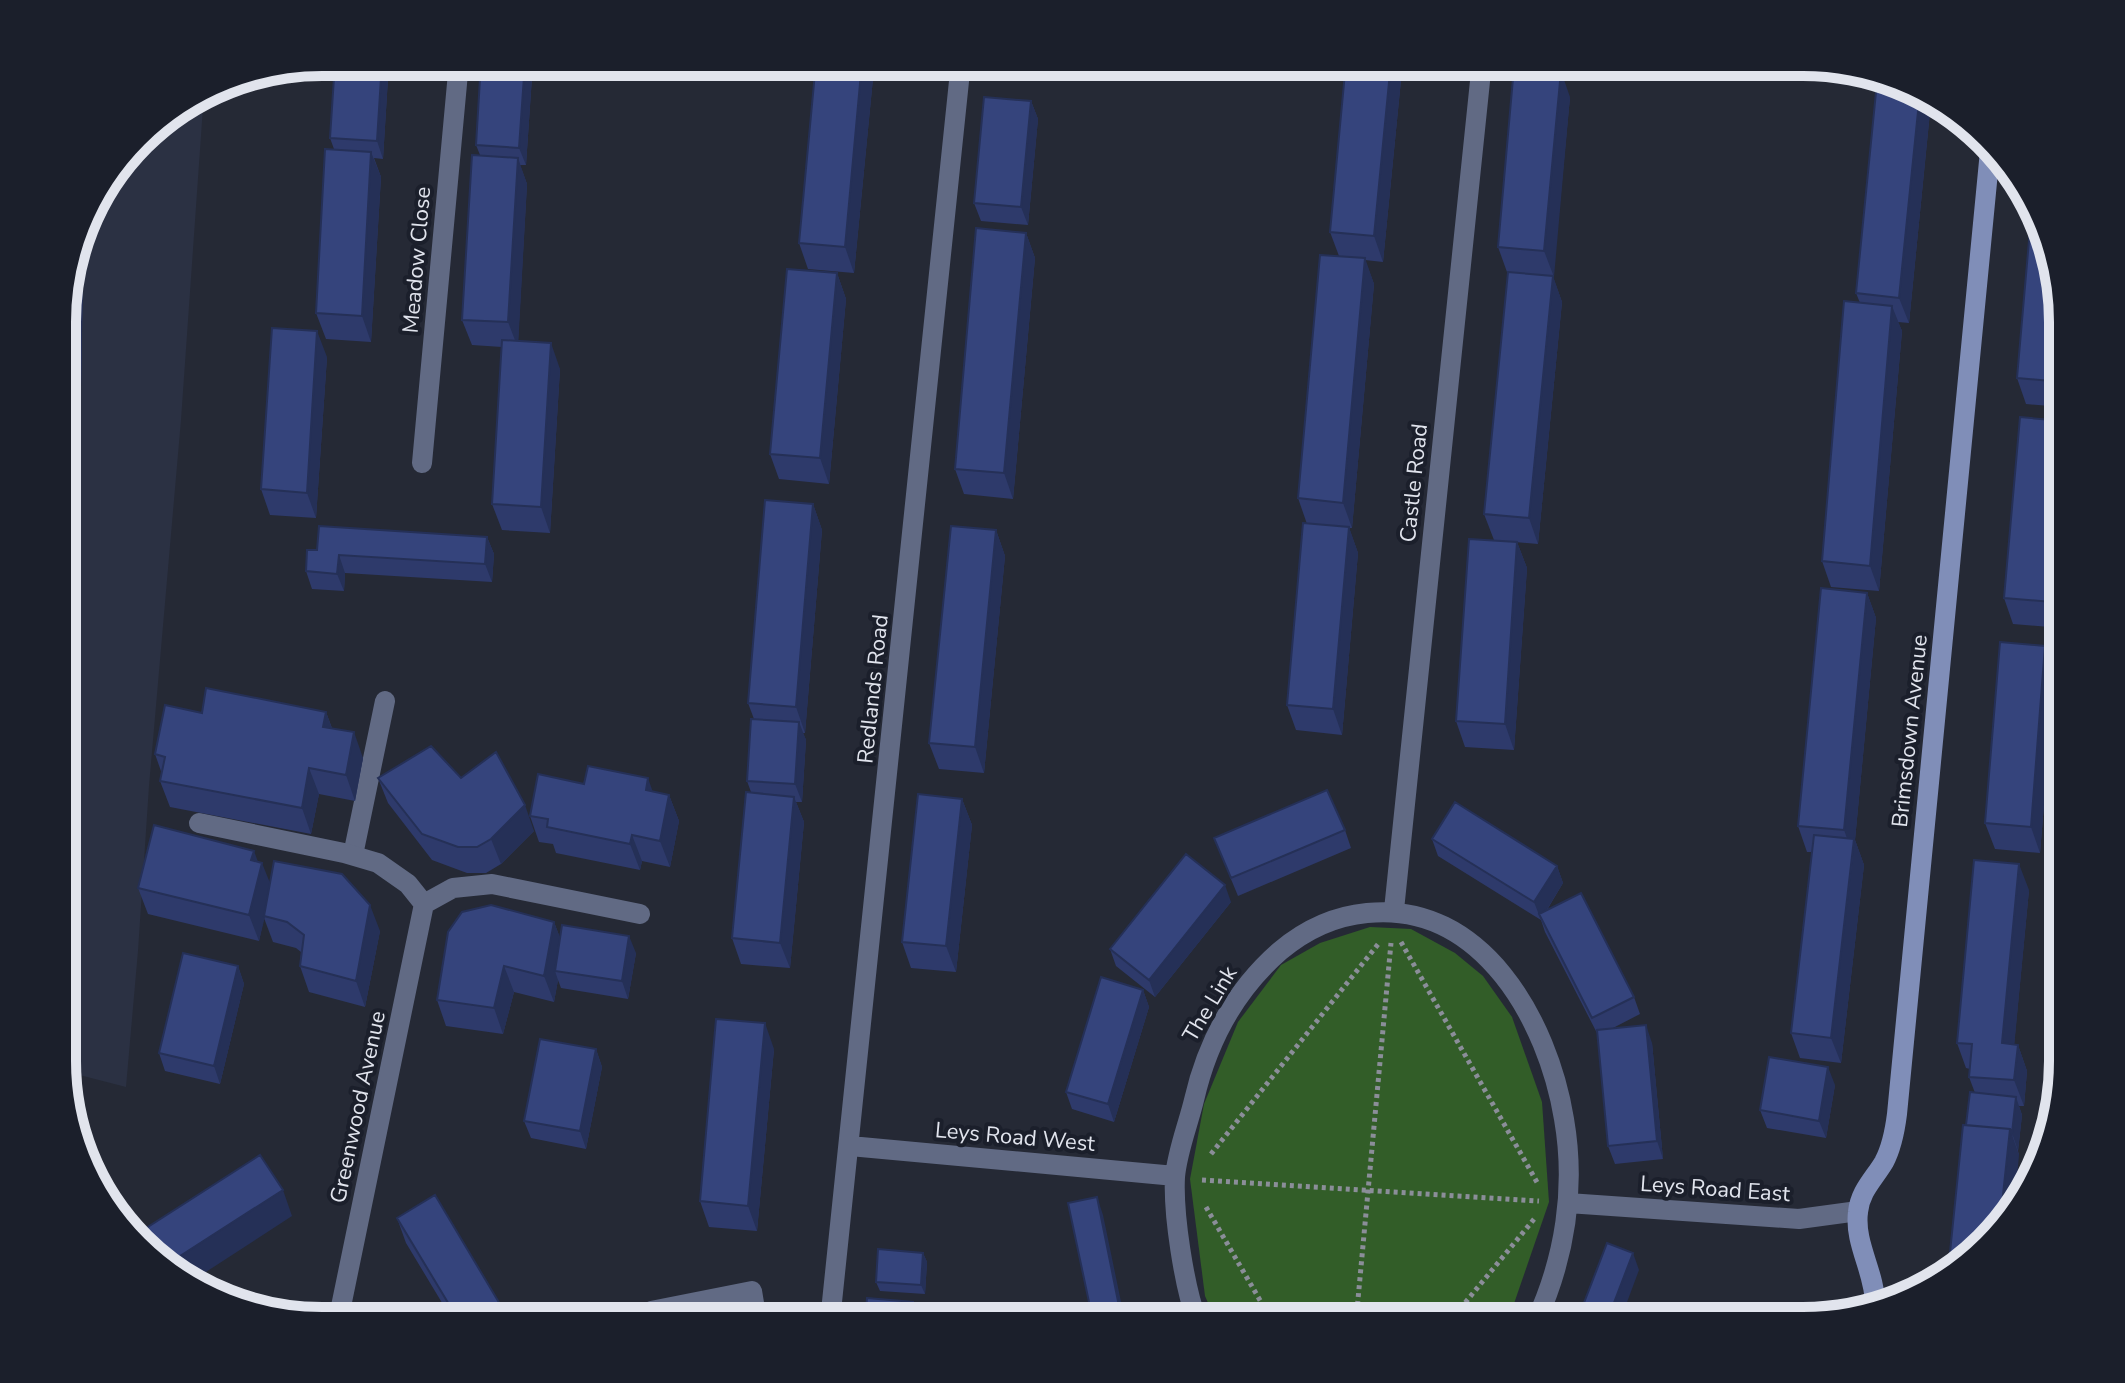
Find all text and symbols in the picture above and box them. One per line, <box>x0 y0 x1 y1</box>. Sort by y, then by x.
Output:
street label: Meadow Close <box>396 185 438 335</box>
street label: Castle Road <box>1393 422 1435 544</box>
street label: Redlands Road <box>850 613 896 765</box>
street label: Brimsdown Avenue <box>1885 633 1935 829</box>
street label: The Link <box>1176 960 1245 1048</box>
street label: Greenwood Avenue <box>323 1008 393 1206</box>
street label: Leys Road West <box>934 1115 1096 1159</box>
street label: Leys Road East <box>1639 1169 1791 1209</box>

